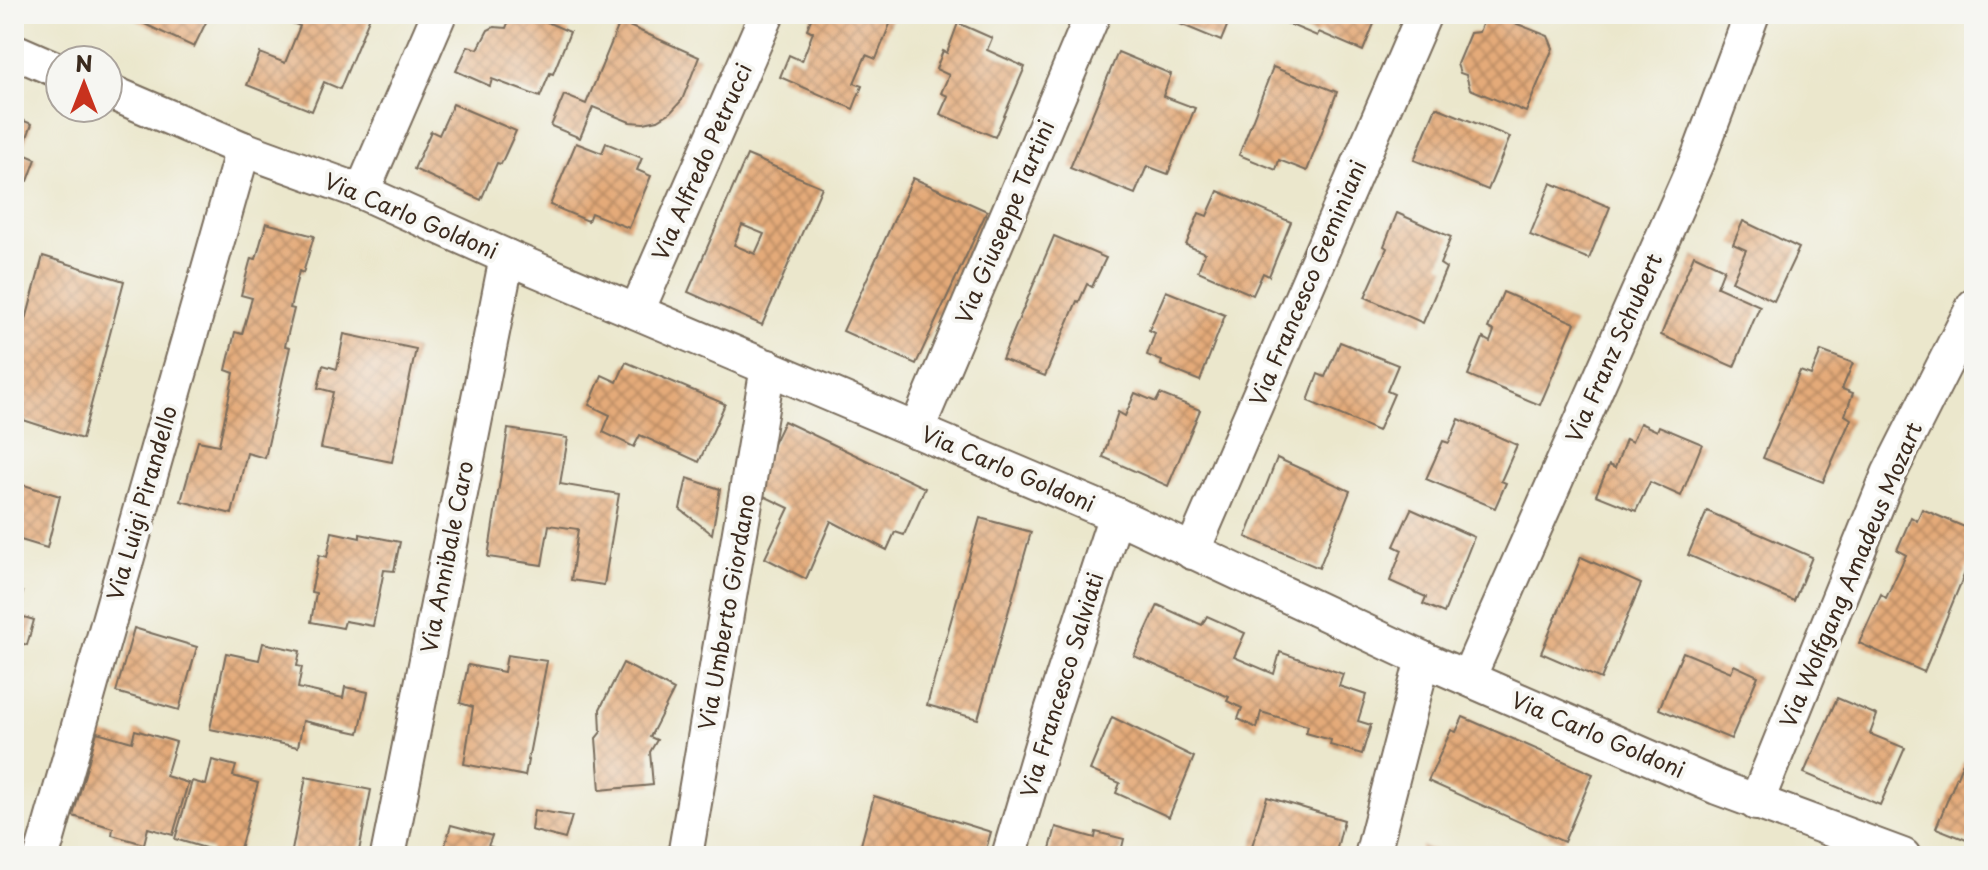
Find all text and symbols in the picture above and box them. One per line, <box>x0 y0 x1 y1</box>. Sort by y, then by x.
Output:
north arrow <box>44 44 124 124</box>
text: N <box>75 46 93 79</box>
street label: Via Alfredo Petrucci <box>642 57 759 265</box>
street label: Via Giuseppe Tartini <box>946 114 1062 328</box>
street label: Via Francesco Geminiani <box>1240 154 1373 410</box>
street label: Via Carlo Goldoni <box>320 163 504 266</box>
street label: Via Franz Schubert <box>1556 247 1669 447</box>
street label: Via Luigi Pirandello <box>97 401 184 604</box>
street label: Via Carlo Goldoni <box>917 416 1101 519</box>
street label: Via Wolfgang Amadeus Mozart <box>1770 417 1929 732</box>
street label: Via Annibale Caro <box>411 458 480 656</box>
street label: Via Umberto Giordano <box>689 491 763 732</box>
street label: Via Francesco Salviati <box>1011 568 1111 801</box>
street label: Via Carlo Goldoni <box>1507 682 1691 785</box>

